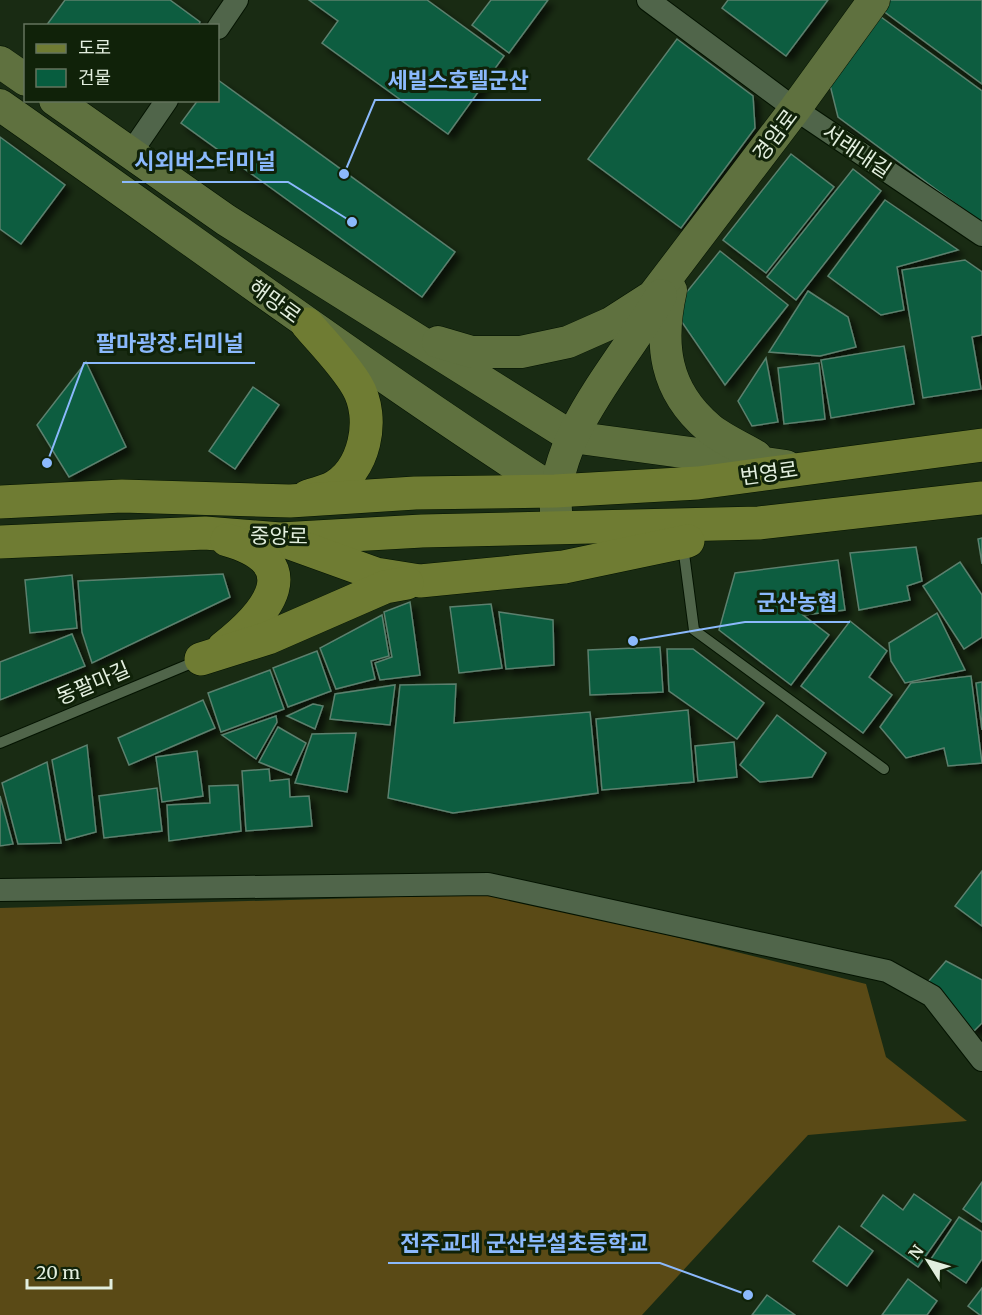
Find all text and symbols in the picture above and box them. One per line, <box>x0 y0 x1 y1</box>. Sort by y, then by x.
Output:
legend <box>24 24 219 102</box>
text: 도로 <box>78 36 111 59</box>
callout: 세빌스호텔군산 <box>375 60 541 100</box>
text: 건물 <box>78 66 111 89</box>
text: 세빌스호텔군산 <box>387 66 529 94</box>
street label: 경암로 <box>747 104 803 166</box>
street label: 서래내길 <box>817 118 897 184</box>
callout: 시외버스터미널 <box>122 142 288 182</box>
text: 시외버스터미널 <box>134 147 276 175</box>
street label: 해망로 <box>244 273 306 329</box>
callout: 팔마광장.터미널 <box>84 323 255 363</box>
text: 팔마광장.터미널 <box>96 329 244 357</box>
street label: 번영로 <box>738 456 800 490</box>
street label: 중앙로 <box>250 522 308 550</box>
callout: 군산농협 <box>745 582 850 622</box>
text: 군산농협 <box>757 588 837 616</box>
street label: 동팔마길 <box>52 655 134 711</box>
callout: 전주교대 군산부설초등학교 <box>388 1223 660 1263</box>
text: 전주교대 군산부설초등학교 <box>400 1229 648 1257</box>
north arrow <box>898 1231 958 1291</box>
text: N <box>904 1241 928 1263</box>
scale bar <box>27 1252 111 1290</box>
text: 20 m <box>36 1261 80 1284</box>

